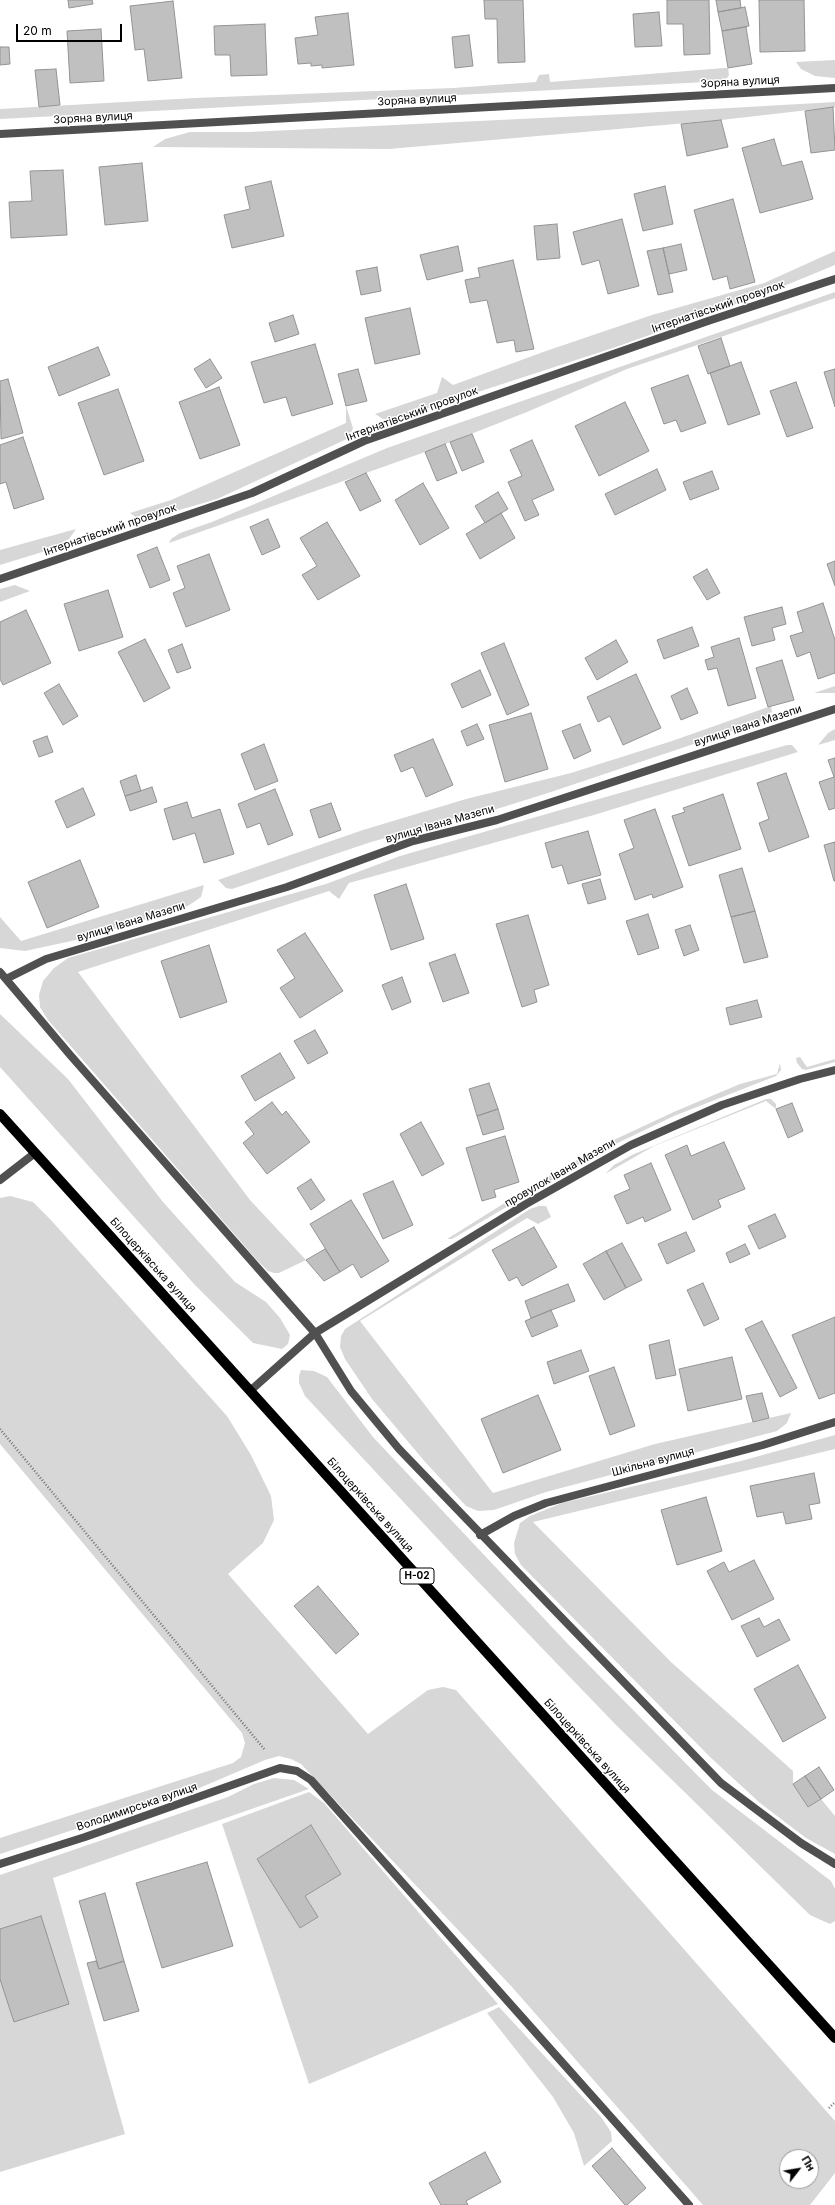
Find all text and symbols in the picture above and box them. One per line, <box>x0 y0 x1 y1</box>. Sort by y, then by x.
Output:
scale bar <box>18 16 124 42</box>
text: 20 m <box>23 23 52 38</box>
street label: Зоряна вулиця <box>700 73 780 91</box>
street label: Зоряна вулиця <box>377 91 457 109</box>
street label: Зоряна вулиця <box>53 109 133 127</box>
street label: Інтернатівський провулок <box>650 278 786 336</box>
street label: Інтернатівський провулок <box>344 384 480 444</box>
street label: Інтернатівський провулок <box>42 501 178 559</box>
street label: вулиця Івана Мазепи <box>692 702 804 750</box>
street label: вулиця Івана Мазепи <box>384 802 496 846</box>
street label: вулиця Івана Мазепи <box>75 899 187 945</box>
street label: провулок Івана Мазепи <box>502 1136 618 1210</box>
street label: Білоцерківська вулиця <box>107 1215 199 1315</box>
street label: Шкільна вулиця <box>610 1445 696 1479</box>
street label: Білоцерківська вулиця <box>324 1455 416 1555</box>
road number: Н-02 <box>400 1568 434 1584</box>
street label: Білоцерківська вулиця <box>541 1696 633 1796</box>
street label: Володимирська вулиця <box>75 1780 199 1834</box>
north arrow <box>779 2149 819 2189</box>
text: Пн <box>799 2153 818 2173</box>

